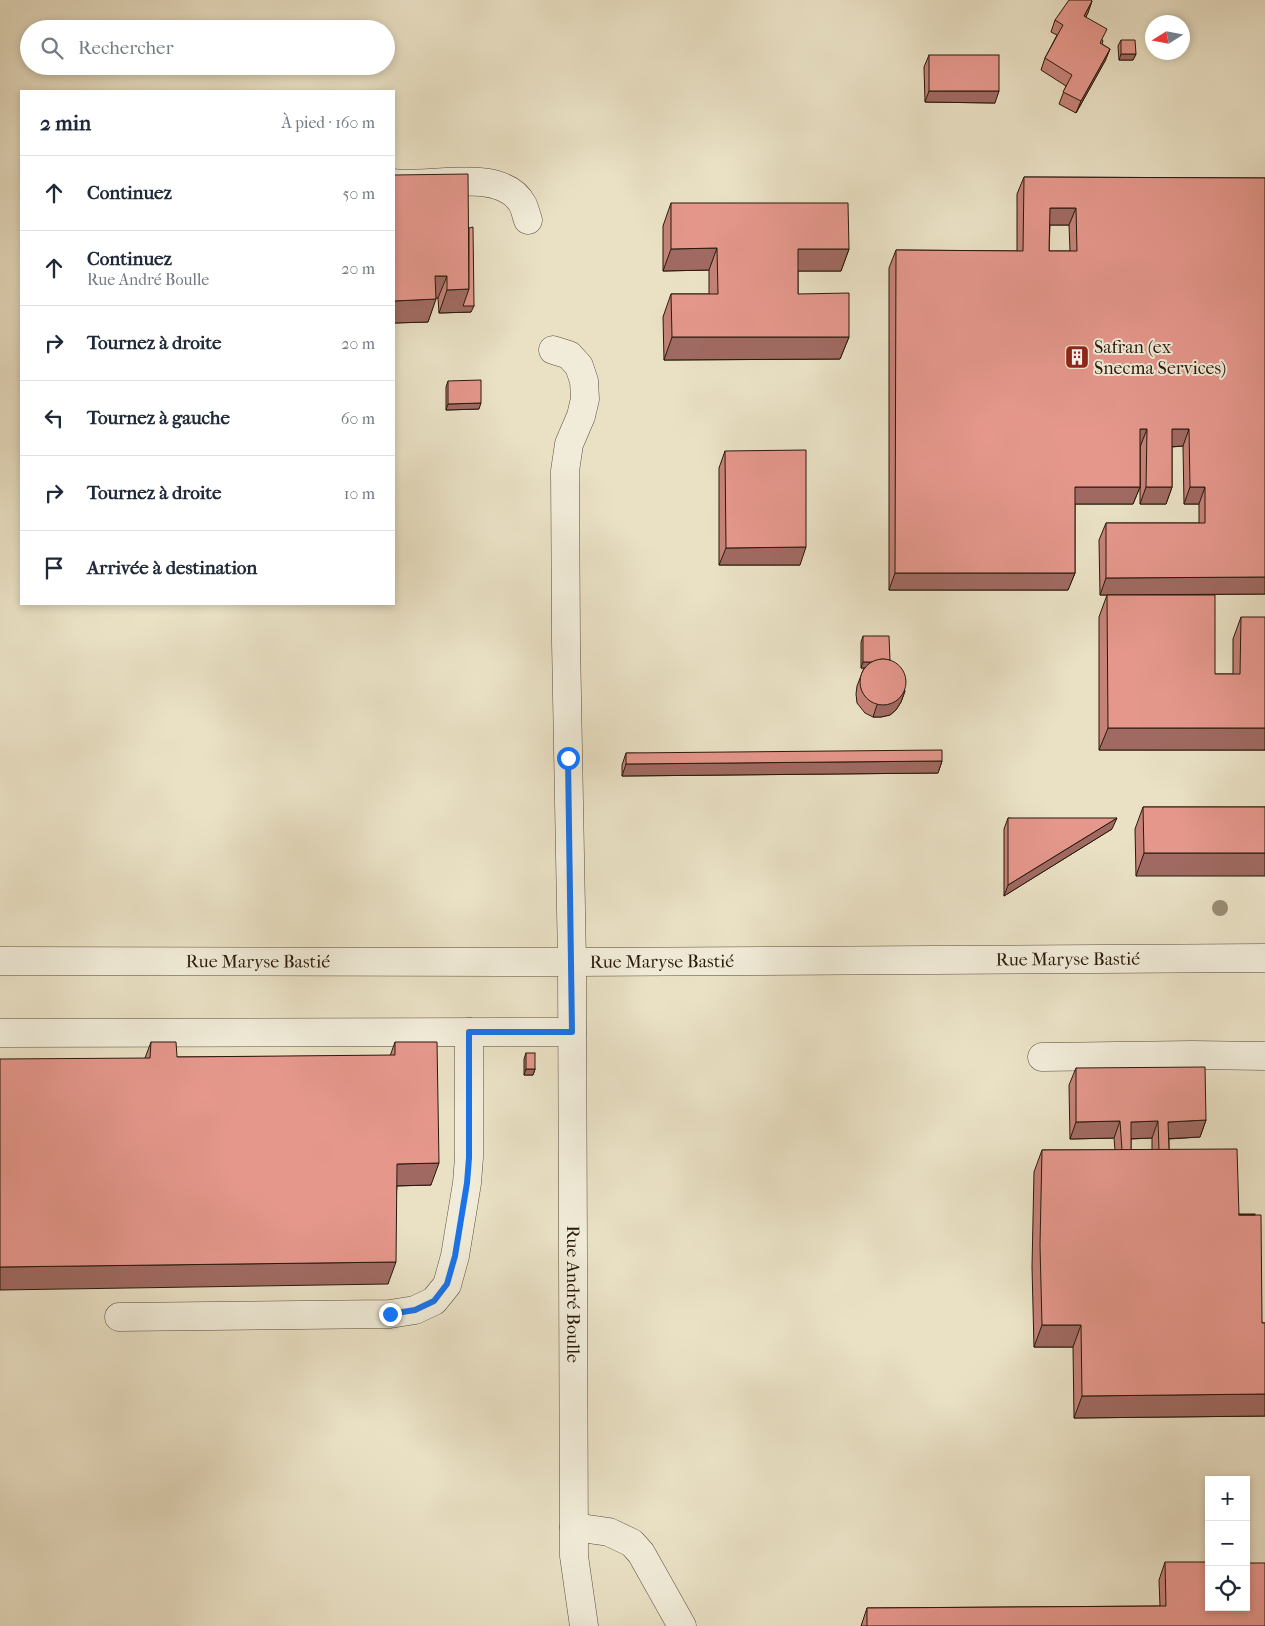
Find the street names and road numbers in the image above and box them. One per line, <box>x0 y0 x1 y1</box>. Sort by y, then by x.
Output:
street label: Rue Maryse Bastié <box>996 948 1140 970</box>
street label: Rue Maryse Bastié <box>186 951 330 972</box>
street label: Rue Maryse Bastié <box>590 951 734 972</box>
street label: Rue André Boulle <box>562 1225 584 1363</box>

